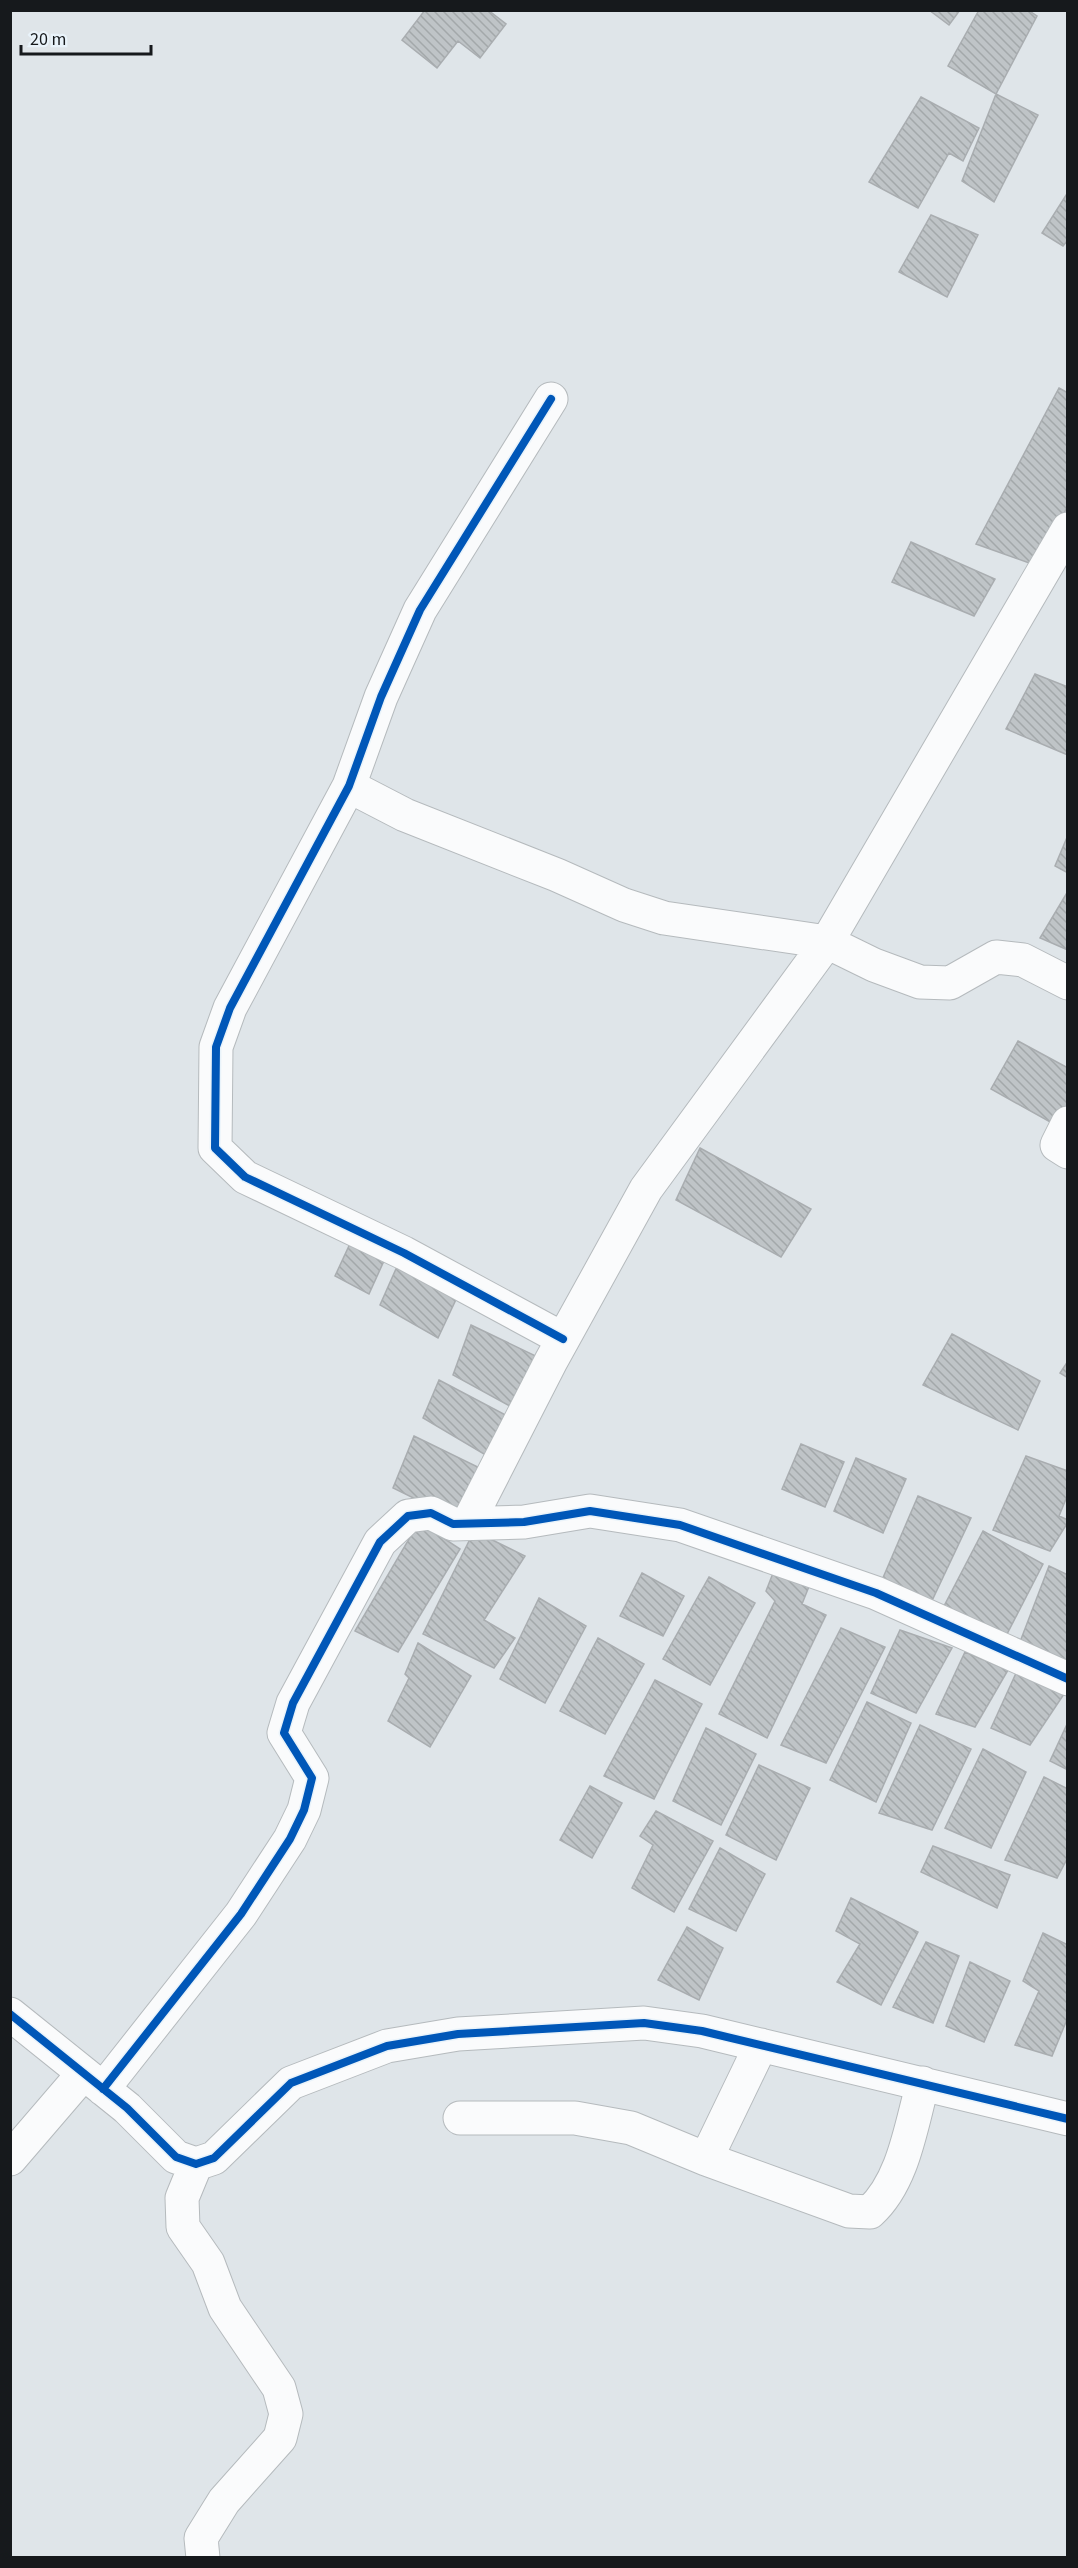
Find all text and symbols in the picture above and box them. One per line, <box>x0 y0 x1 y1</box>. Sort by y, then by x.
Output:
scale bar <box>21 18 152 56</box>
text: 20 m <box>30 27 66 52</box>

